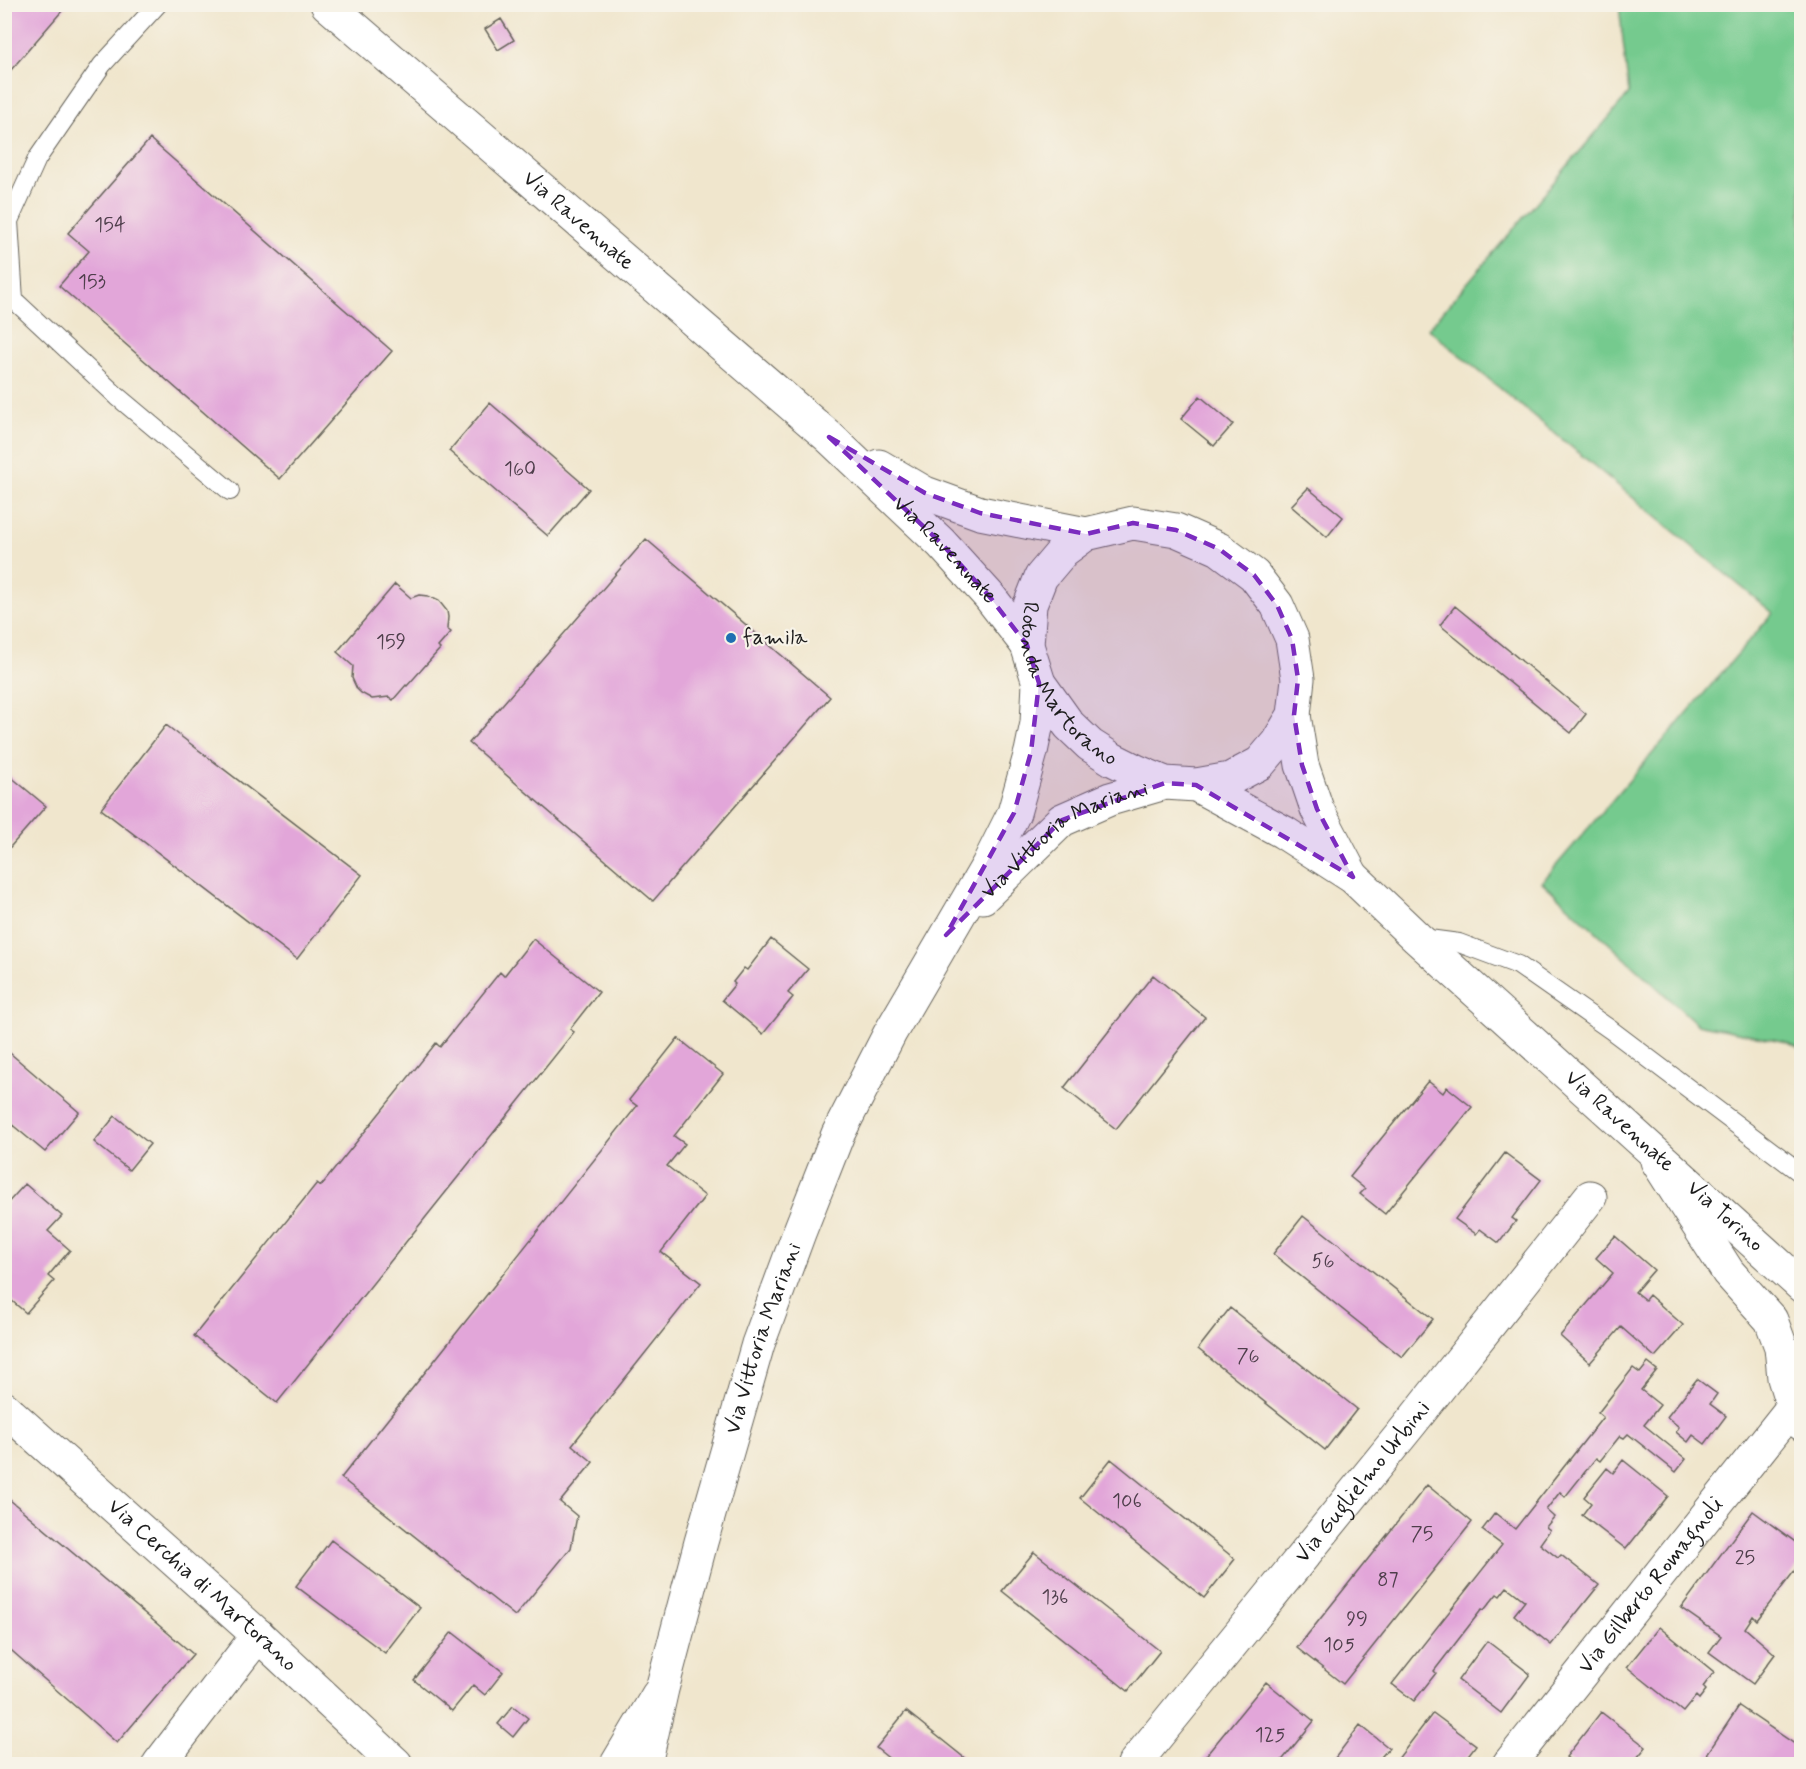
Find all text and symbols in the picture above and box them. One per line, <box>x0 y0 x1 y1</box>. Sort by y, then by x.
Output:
street label: Via Ravennate <box>517 165 640 277</box>
house number: 154 <box>94 212 126 239</box>
house number: 153 <box>78 269 106 296</box>
house number: 160 <box>504 456 536 483</box>
street label: Via Ravennate <box>886 490 1004 609</box>
street label: Rotonda Martorano <box>1012 601 1123 773</box>
place label: famila <box>743 624 808 652</box>
house number: 159 <box>376 629 406 656</box>
marker: famila <box>724 631 738 645</box>
street label: Via Vittoria Mariani <box>975 775 1152 906</box>
street label: Via Ravennate <box>1559 1064 1681 1178</box>
street label: Via Torino <box>1681 1174 1769 1258</box>
street label: Via Vittoria Mariani <box>719 1239 808 1437</box>
house number: 56 <box>1311 1248 1335 1275</box>
house number: 76 <box>1236 1343 1260 1370</box>
street label: Via Guglielmo Urbini <box>1289 1395 1437 1569</box>
house number: 106 <box>1112 1488 1142 1515</box>
street label: Via Gilberto Romagnoli <box>1572 1491 1730 1680</box>
street label: Via Cerchia di Martorano <box>101 1493 303 1678</box>
house number: 75 <box>1411 1521 1433 1548</box>
house number: 25 <box>1735 1545 1755 1572</box>
house number: 87 <box>1377 1567 1399 1594</box>
house number: 136 <box>1042 1584 1068 1611</box>
house number: 99 <box>1346 1606 1368 1633</box>
house number: 105 <box>1323 1632 1355 1659</box>
house number: 125 <box>1255 1722 1285 1749</box>

